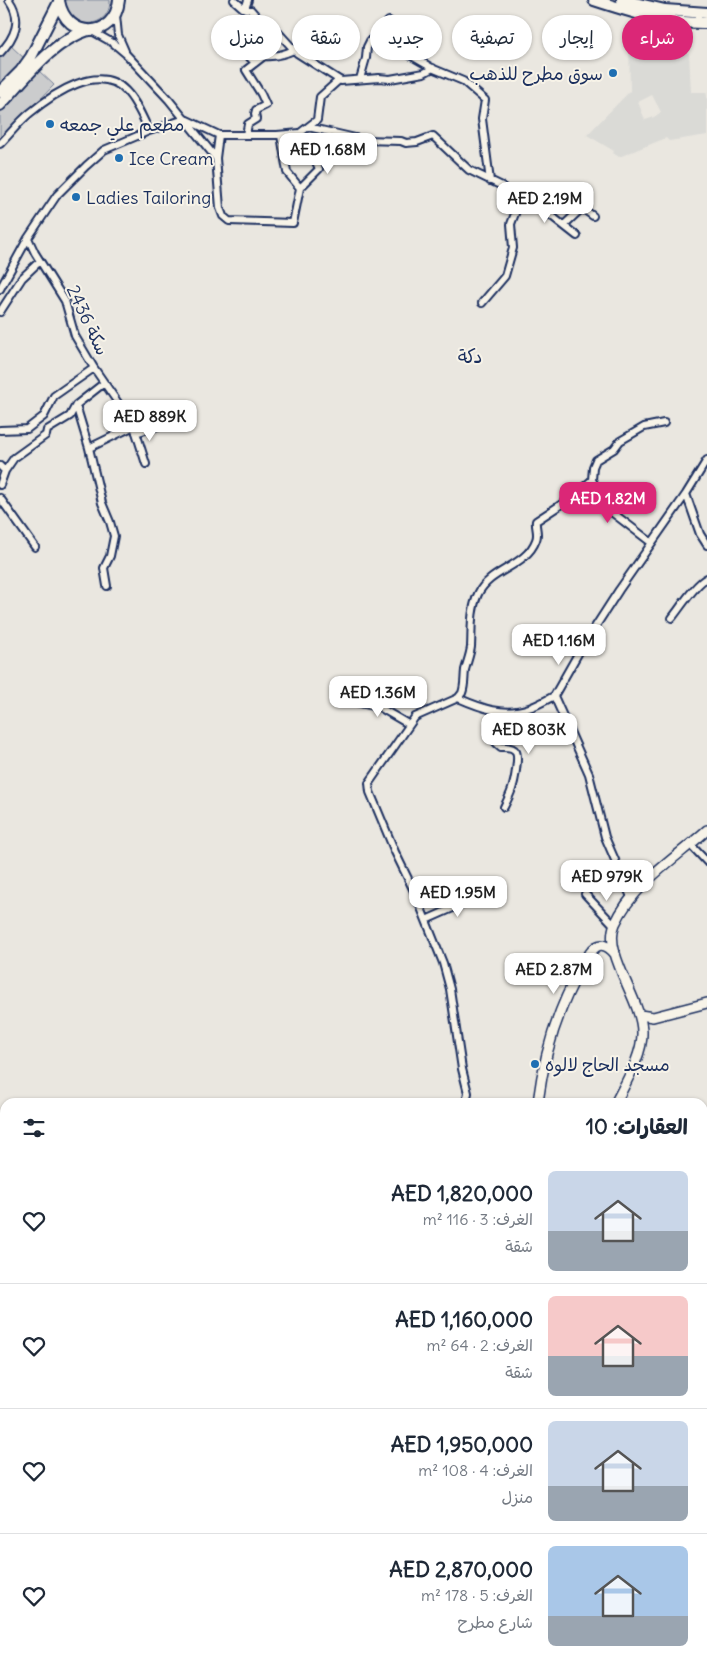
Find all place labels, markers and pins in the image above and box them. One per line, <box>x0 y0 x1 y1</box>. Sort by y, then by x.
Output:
place label: سوق مطرح للذهب <box>469 62 603 86</box>
marker: سوق مطرح للذهب <box>607 67 619 79</box>
place label: مطعم علي جمعه <box>60 113 184 141</box>
marker: مطعم علي جمعه <box>44 118 56 130</box>
pin: AED 1.68M <box>271 132 385 175</box>
place label: Ice Cream <box>129 147 214 170</box>
marker: Ice Cream <box>113 152 125 164</box>
pin: AED 2.19M <box>488 182 602 224</box>
place label: Ladies Tailoring <box>86 186 211 209</box>
marker: Ladies Tailoring <box>70 191 82 203</box>
pin: AED 889K <box>98 400 202 442</box>
pin: AED 1.82M <box>551 482 665 524</box>
pin: AED 1.16M <box>502 624 616 666</box>
pin: AED 1.36M <box>321 676 435 718</box>
pin: AED 803K <box>477 712 581 755</box>
pin: AED 979K <box>555 860 659 902</box>
pin: AED 1.95M <box>401 876 515 918</box>
pin: AED 2.87M <box>497 952 611 995</box>
place label: مسجد الحاج لالوه <box>545 1053 670 1077</box>
marker: مسجد الحاج لالوه <box>529 1058 541 1070</box>

